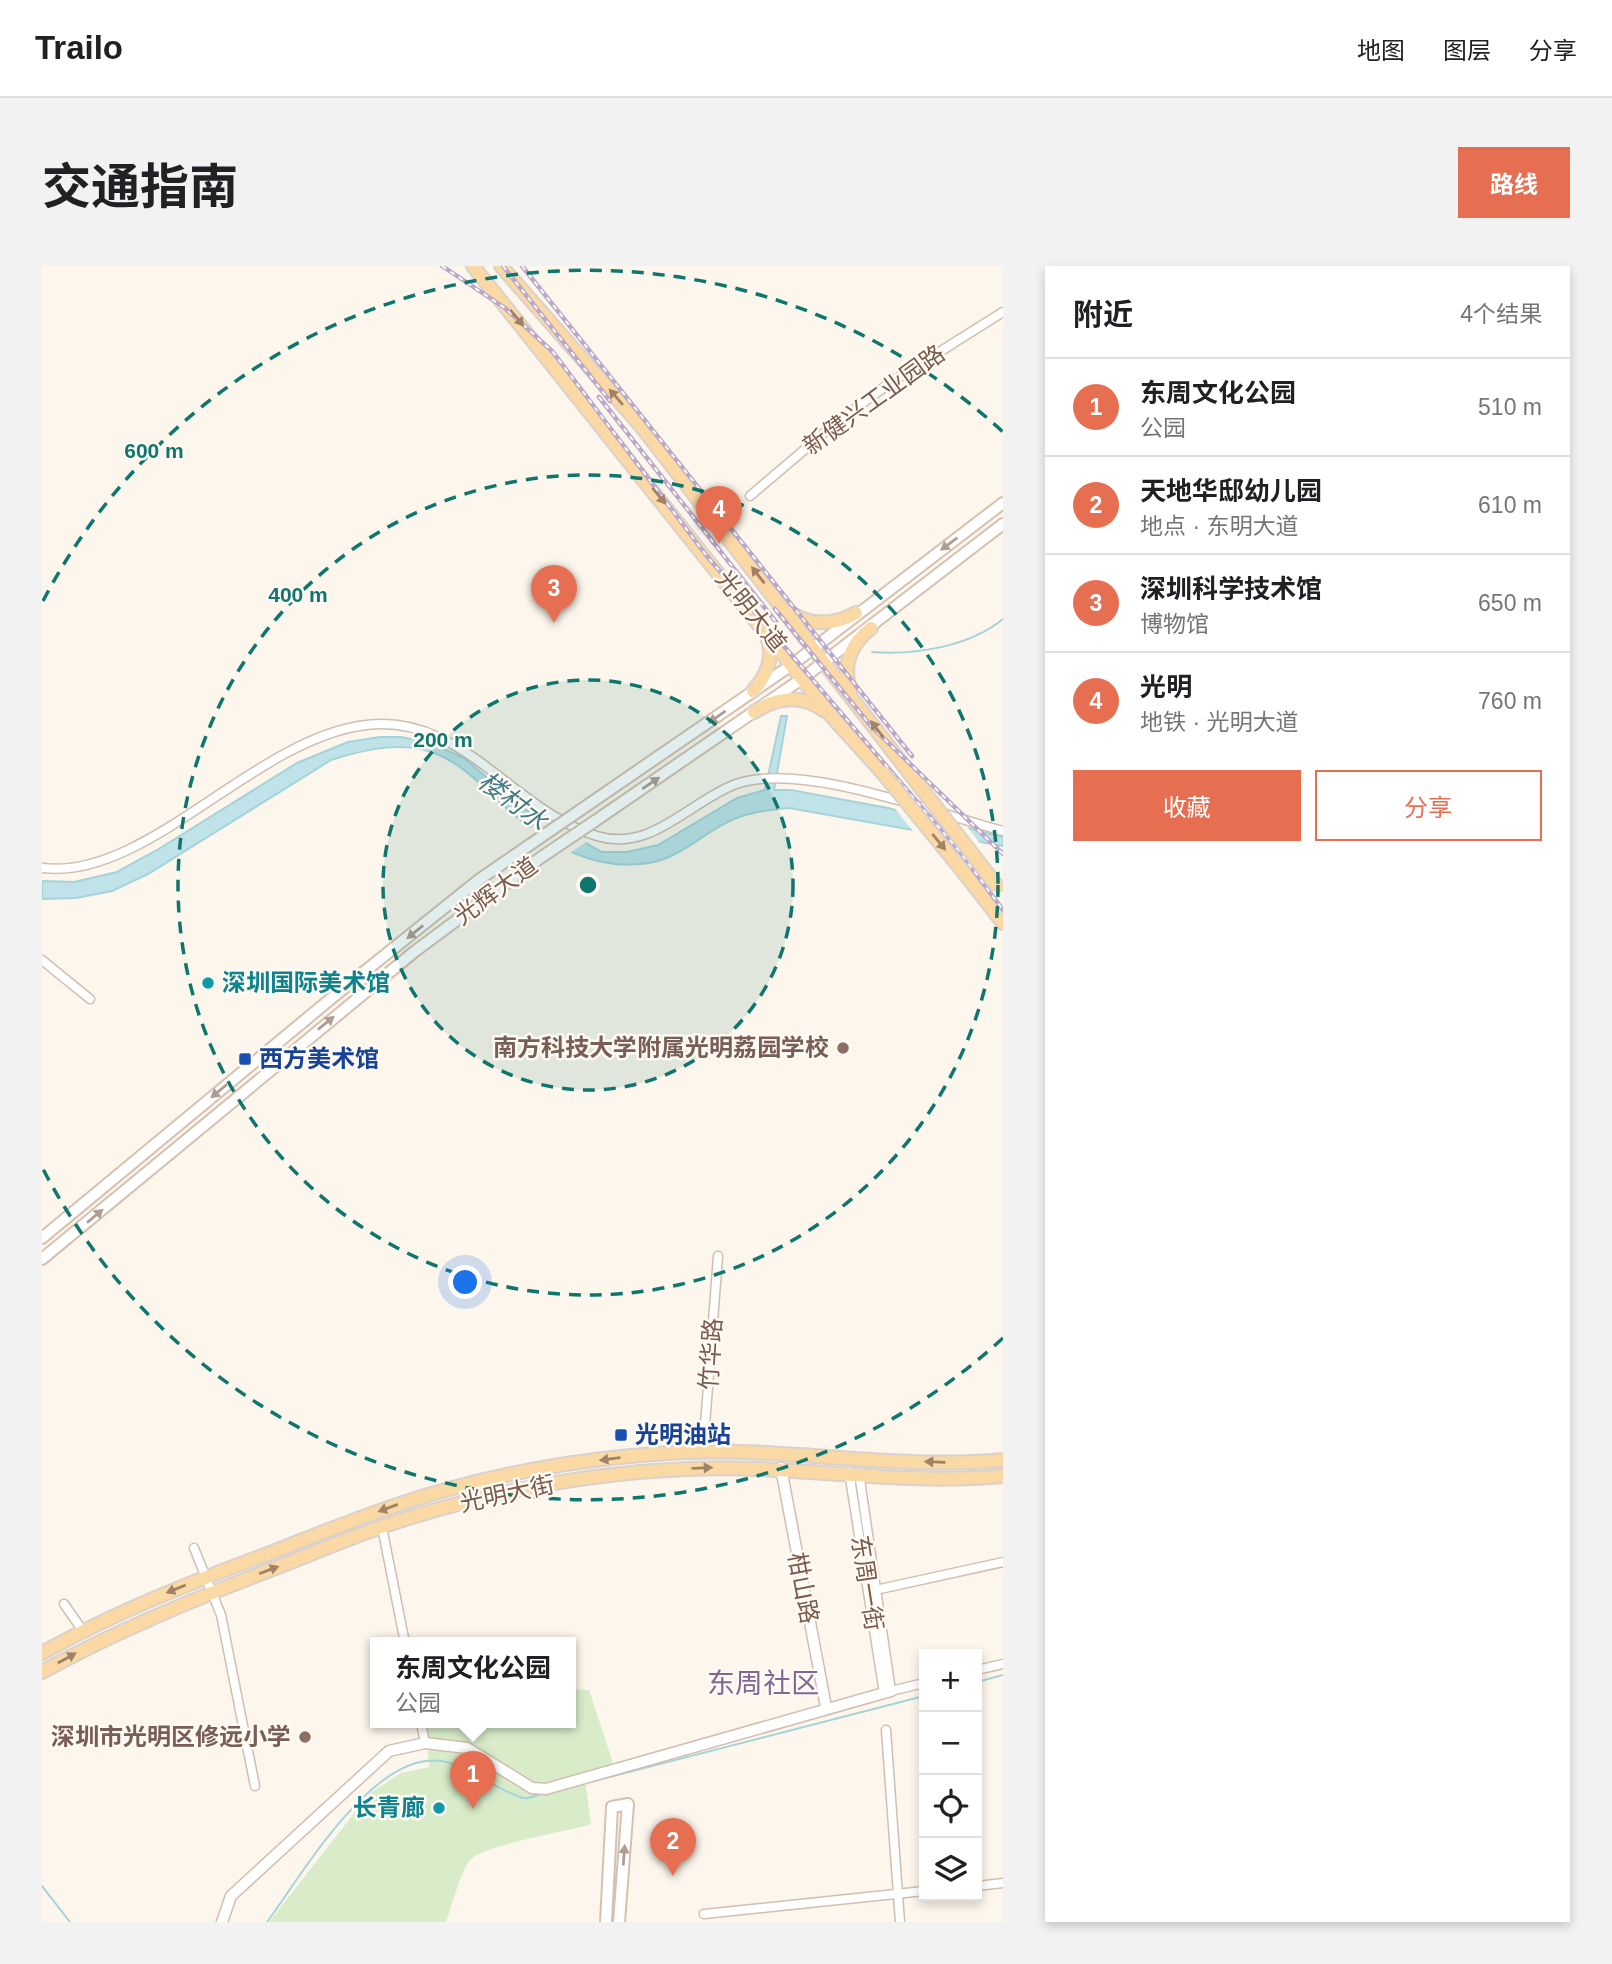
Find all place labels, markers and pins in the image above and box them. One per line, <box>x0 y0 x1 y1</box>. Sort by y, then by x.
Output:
pin: 4 <box>696 486 742 544</box>
pin: 3 <box>531 565 577 623</box>
centre of rings <box>576 873 600 897</box>
place label: 深圳国际美术馆 <box>222 969 390 996</box>
marker: 深圳国际美术馆 <box>200 975 216 991</box>
place label: 南方科技大学附属光明荔园学校 <box>493 1034 829 1061</box>
marker: 南方科技大学附属光明荔园学校 <box>835 1040 851 1056</box>
place label: 西方美术馆 <box>259 1045 379 1072</box>
marker: 西方美术馆 <box>237 1051 253 1067</box>
place label: 光明油站 <box>635 1421 731 1448</box>
marker: 光明油站 <box>613 1427 629 1443</box>
place label: 深圳市光明区修远小学 <box>51 1723 291 1750</box>
marker: 深圳市光明区修远小学 <box>297 1729 313 1745</box>
pin: 1 <box>450 1751 496 1809</box>
place label: 长青廊 <box>353 1794 425 1821</box>
marker: 长青廊 <box>431 1800 447 1816</box>
pin: 2 <box>650 1818 696 1876</box>

